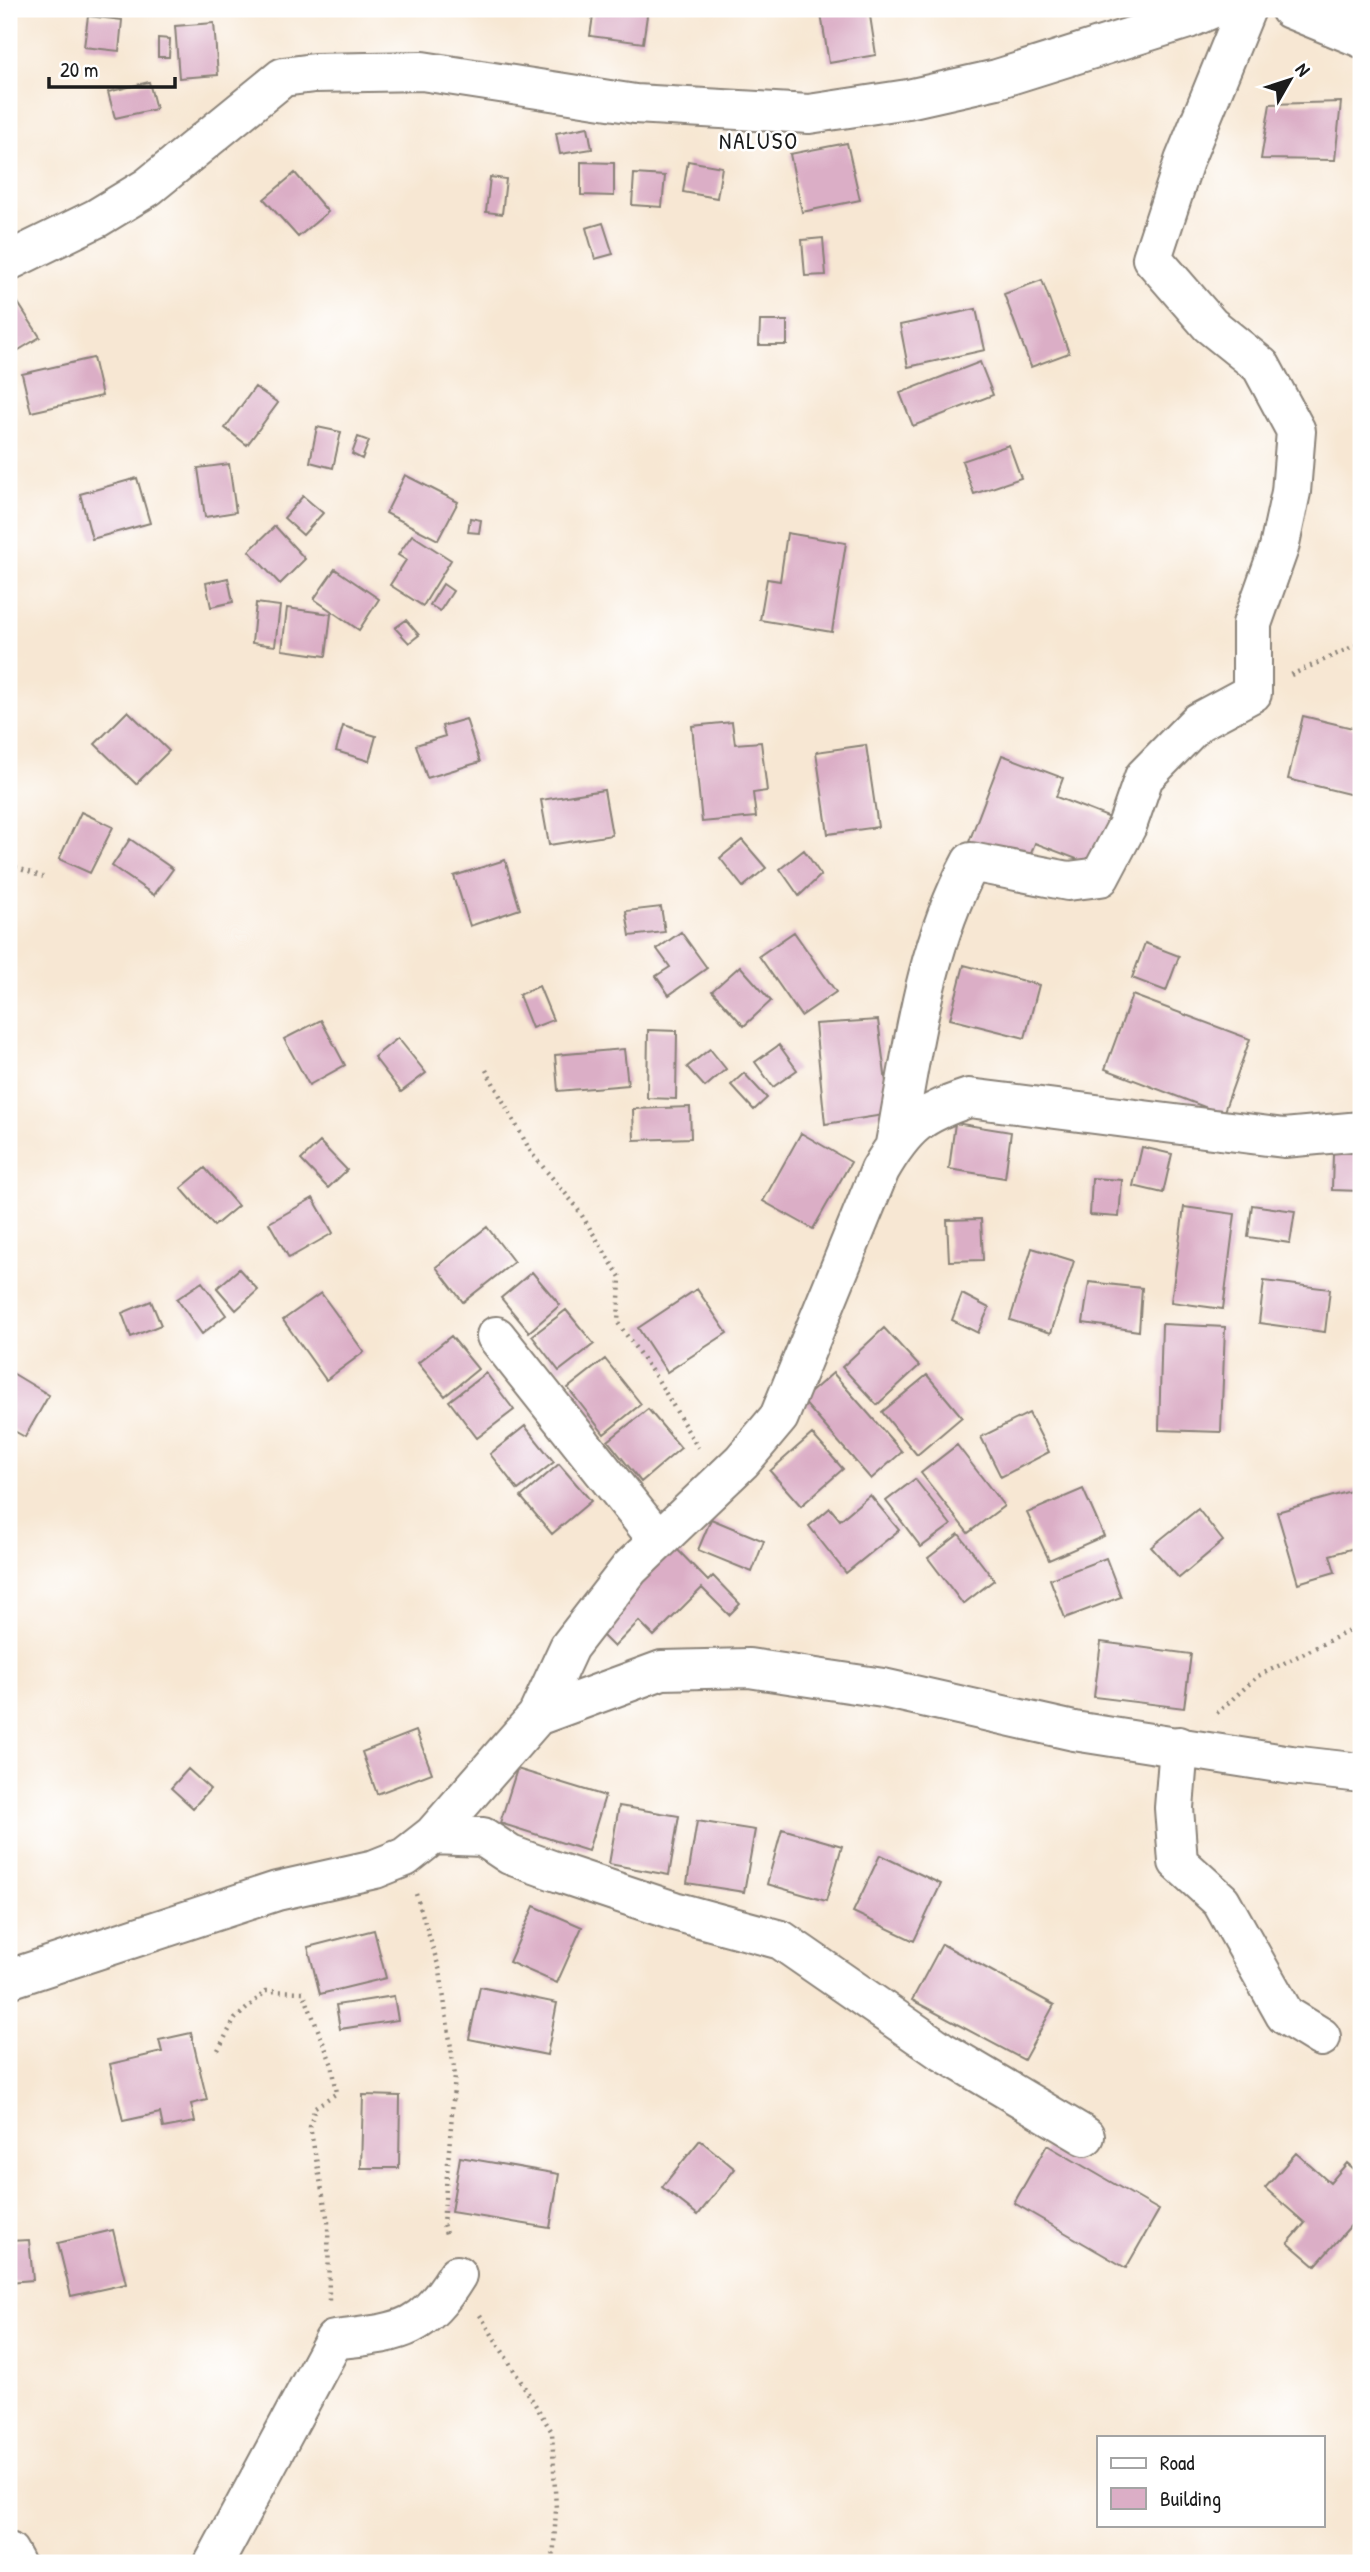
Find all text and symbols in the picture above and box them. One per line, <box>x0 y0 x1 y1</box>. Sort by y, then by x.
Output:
scale bar <box>49 46 175 90</box>
north arrow <box>1254 46 1324 116</box>
text: 20 m <box>60 55 98 84</box>
text: N <box>1290 57 1316 81</box>
district label: NALUSO <box>719 125 799 156</box>
legend <box>1097 2436 1324 2526</box>
text: Road <box>1160 2448 1194 2477</box>
text: Building <box>1160 2484 1221 2513</box>

